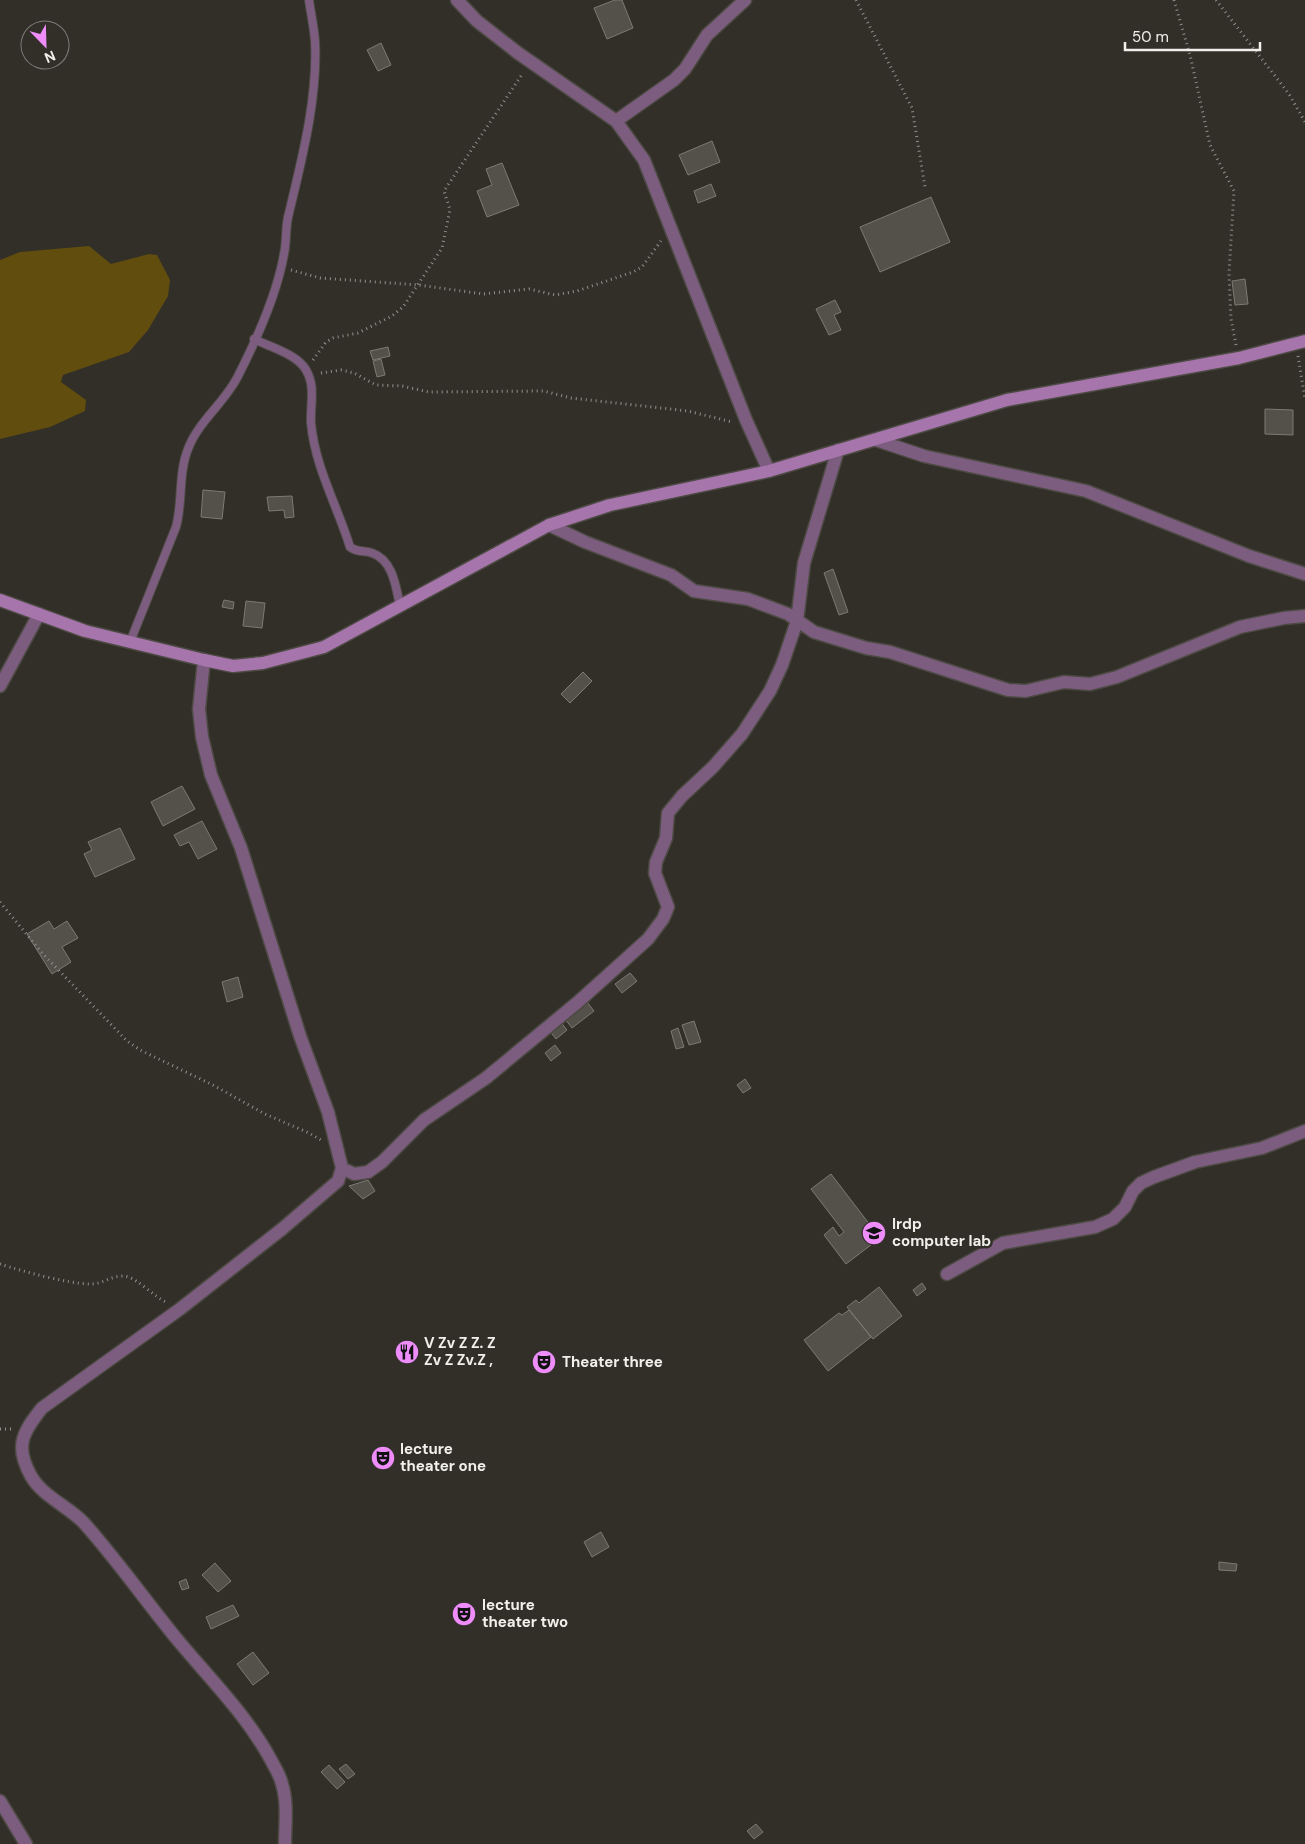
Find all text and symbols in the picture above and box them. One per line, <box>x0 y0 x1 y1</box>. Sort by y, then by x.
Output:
north arrow <box>20 20 70 70</box>
scale bar <box>1125 20 1260 52</box>
text: 50 m <box>1132 27 1169 47</box>
text: N <box>42 47 58 67</box>
place label: Irdp computer lab <box>892 1214 991 1251</box>
school or university icon: Irdp computer lab <box>861 1220 887 1246</box>
place label: V Zv Z Z. Z Zv Z Zv.Z , <box>424 1333 496 1370</box>
restaurant icon: V Zv Z Z. Z Zv Z Zv.Z , <box>394 1339 420 1365</box>
theatre icon: Theater three <box>531 1349 557 1375</box>
place label: Theater three <box>562 1352 663 1372</box>
place label: lecture theater one <box>400 1439 486 1476</box>
theatre icon: lecture theater one <box>370 1445 396 1471</box>
place label: lecture theater two <box>482 1595 568 1632</box>
theatre icon: lecture theater two <box>451 1601 477 1627</box>

